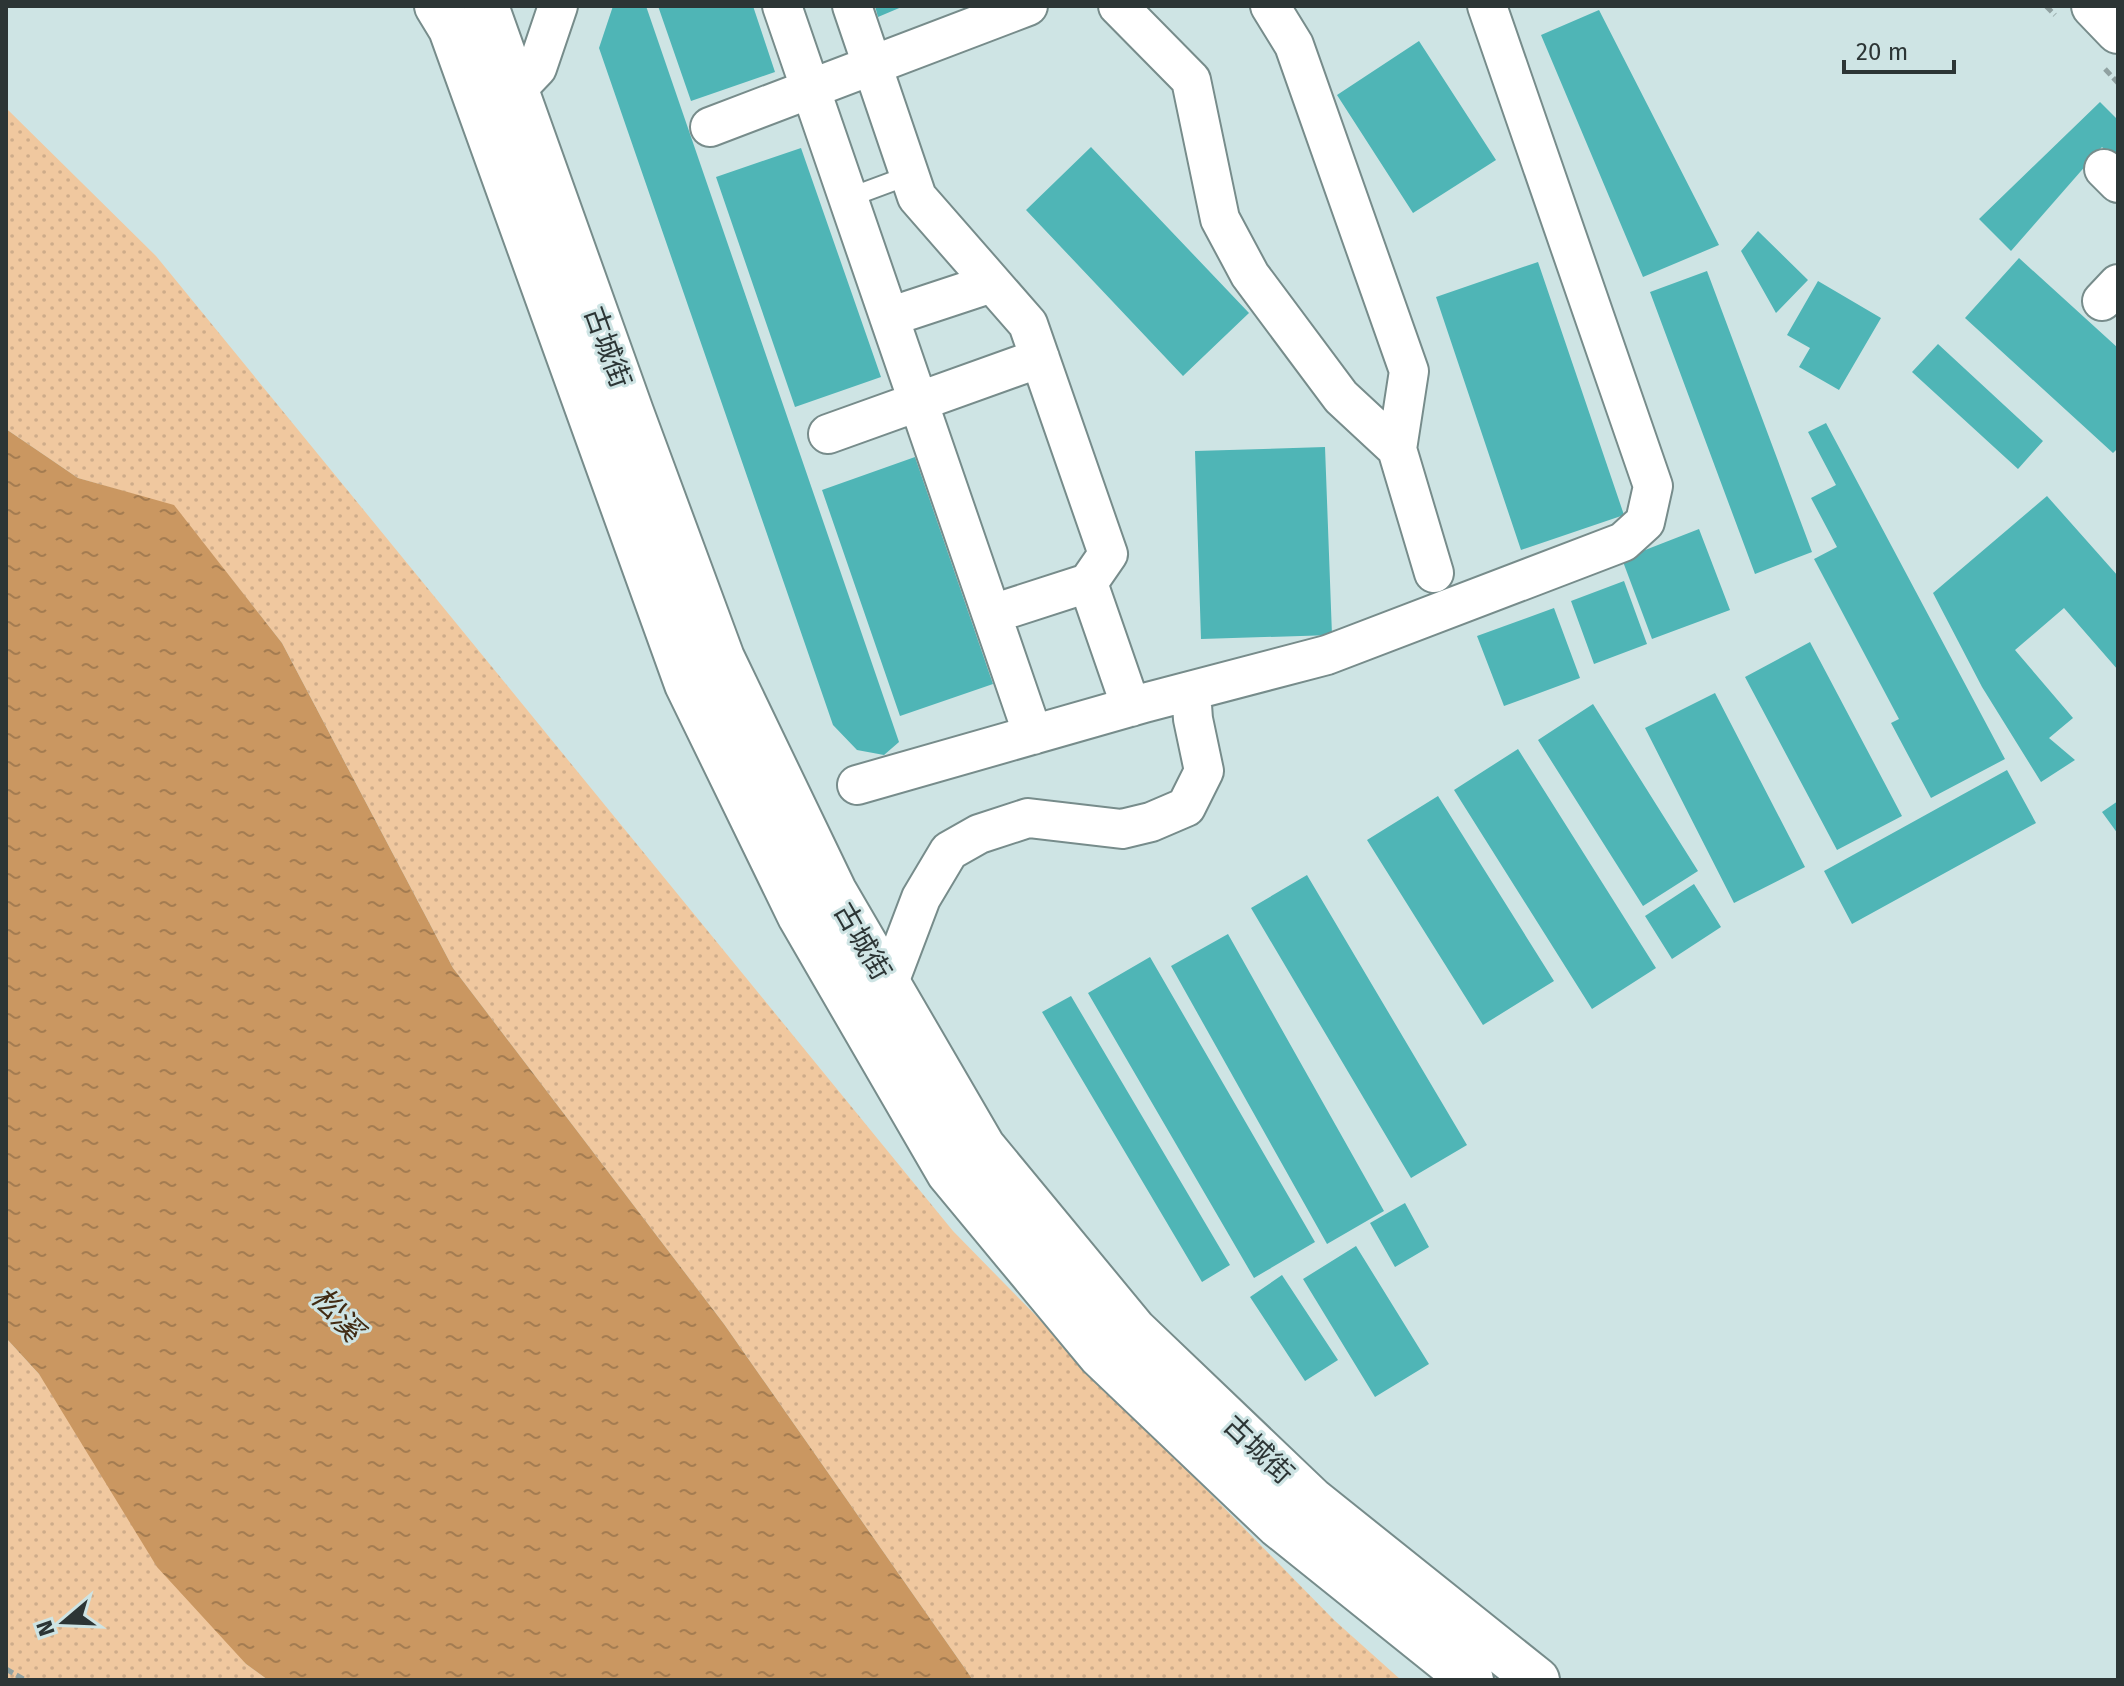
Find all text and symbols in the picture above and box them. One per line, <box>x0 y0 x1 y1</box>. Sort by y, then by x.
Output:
scale bar <box>1844 24 1954 74</box>
text: 20 m <box>1856 38 1908 66</box>
street label: 古城街 <box>578 302 637 392</box>
street label: 古城街 <box>827 897 898 986</box>
water label: 松溪 <box>304 1280 372 1351</box>
street label: 古城街 <box>1217 1408 1300 1490</box>
north arrow <box>24 1582 104 1662</box>
text: N <box>30 1617 61 1640</box>

